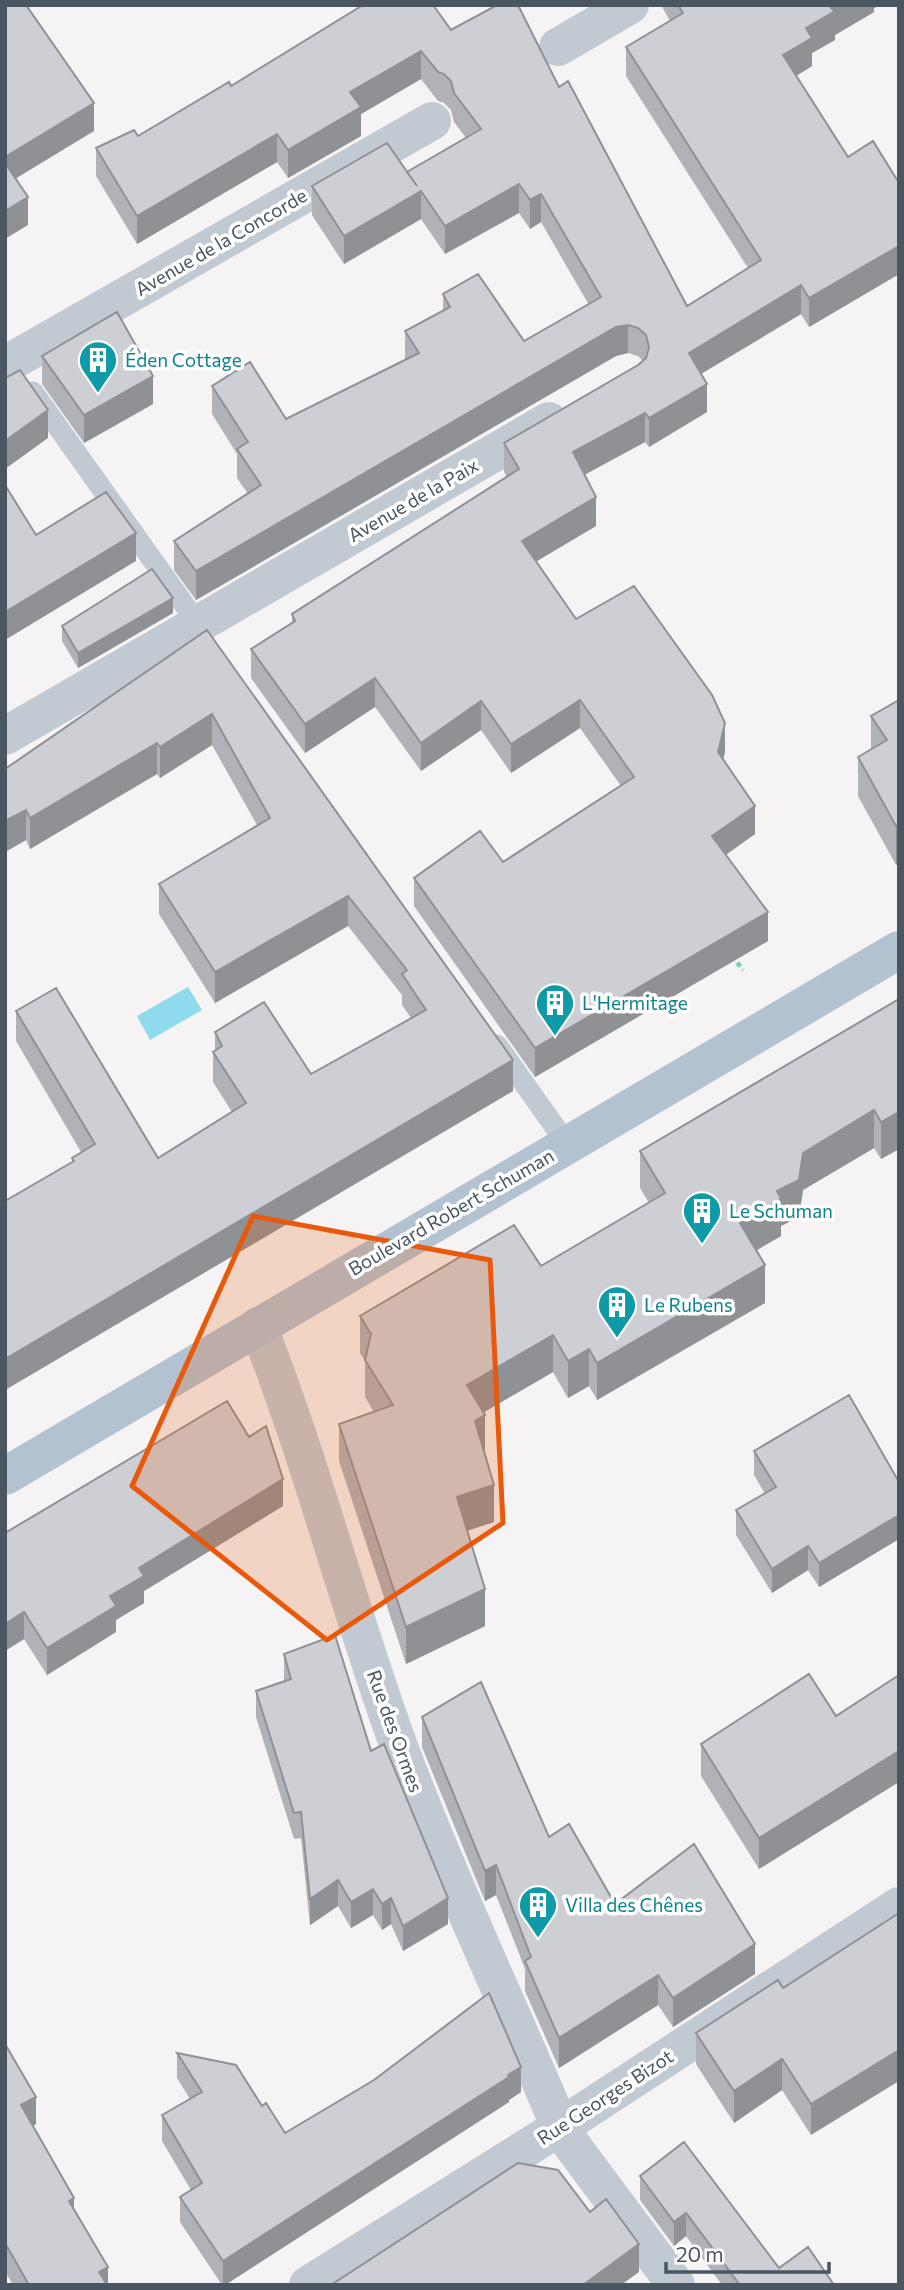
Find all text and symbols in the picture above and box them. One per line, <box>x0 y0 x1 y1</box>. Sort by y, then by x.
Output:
street label: Avenue de la Concorde <box>131 183 311 300</box>
building icon: Éden Cottage <box>77 339 119 394</box>
place label: Éden Cottage <box>125 348 242 371</box>
street label: Avenue de la Paix <box>343 453 482 546</box>
building icon: L'Hermitage <box>534 982 576 1037</box>
place label: L'Hermitage <box>582 991 688 1014</box>
street label: Boulevard Robert Schuman <box>344 1143 558 1280</box>
building icon: Le Schuman <box>681 1190 723 1245</box>
place label: Le Schuman <box>729 1199 833 1222</box>
building icon: Le Rubens <box>596 1284 638 1339</box>
place label: Le Rubens <box>644 1293 733 1316</box>
street label: Rue des Ormes <box>363 1666 428 1795</box>
building icon: Villa des Chênes <box>517 1884 559 1939</box>
place label: Villa des Chênes <box>565 1893 703 1916</box>
street label: Rue Georges Bizot <box>532 2044 677 2149</box>
scale bar <box>666 2230 829 2274</box>
text: 20 m <box>676 2241 724 2266</box>

